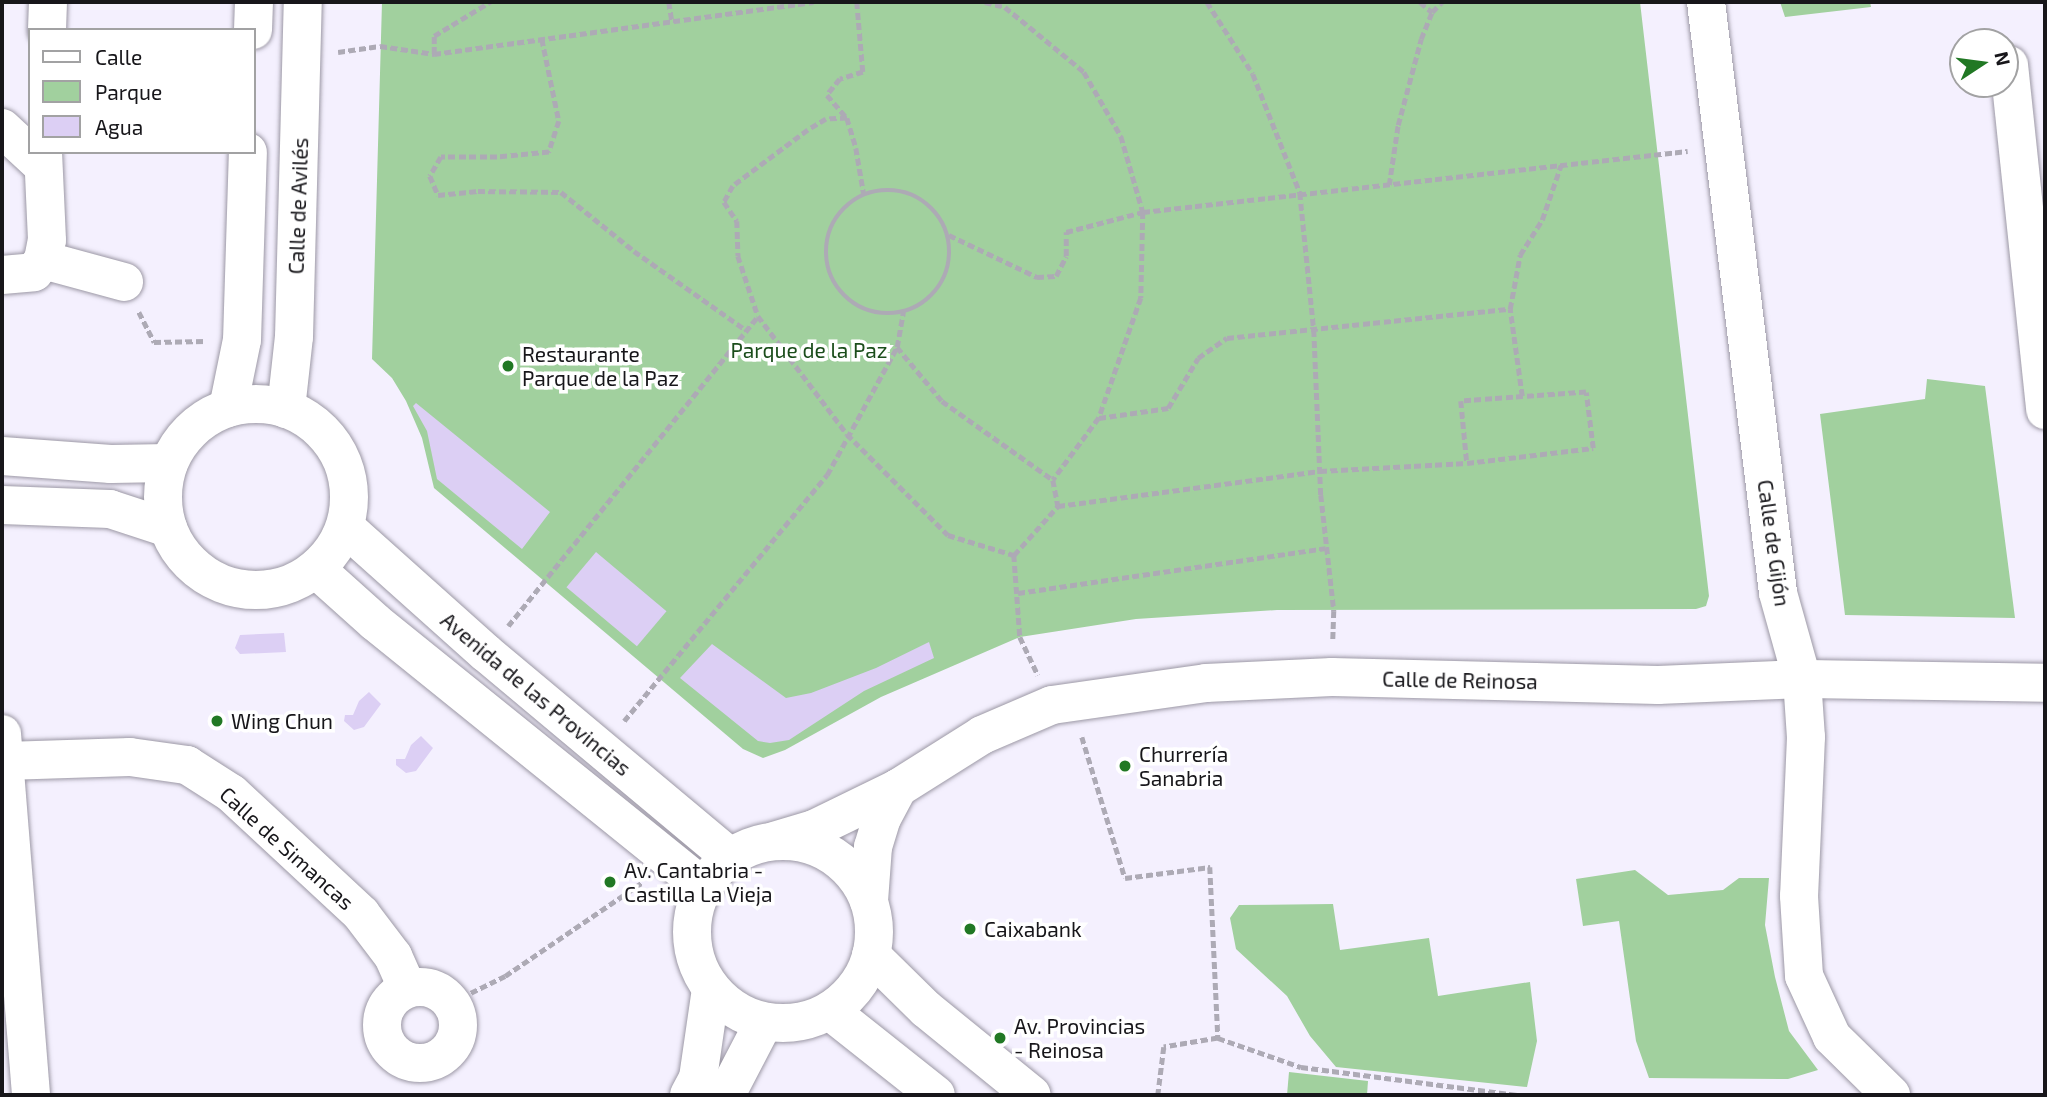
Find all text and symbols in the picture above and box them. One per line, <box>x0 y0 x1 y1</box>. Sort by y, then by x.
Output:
legend <box>28 28 256 154</box>
north arrow <box>1949 28 2019 98</box>
text: Calle <box>95 44 142 69</box>
text: N <box>1990 49 2016 68</box>
text: Parque <box>95 79 162 104</box>
text: Agua <box>95 114 143 139</box>
street label: Calle de Avilés <box>283 137 313 275</box>
park label: Parque de la Paz <box>731 337 887 363</box>
place label: Restaurante Parque de la Paz <box>522 341 679 391</box>
marker: Restaurante Parque de la Paz <box>500 358 516 374</box>
street label: Calle de Gijón <box>1753 478 1795 608</box>
street label: Avenida de las Provincias <box>436 607 636 781</box>
street label: Calle de Reinosa <box>1382 666 1538 694</box>
place label: Wing Chun <box>231 708 333 734</box>
marker: Wing Chun <box>209 713 225 729</box>
place label: Churrería Sanabria <box>1139 741 1228 791</box>
marker: Churrería Sanabria <box>1117 758 1133 774</box>
street label: Calle de Simancas <box>215 781 359 915</box>
place label: Av. Cantabria - Castilla La Vieja <box>624 857 773 907</box>
marker: Av. Cantabria - Castilla La Vieja <box>602 874 618 890</box>
place label: Caixabank <box>984 916 1082 942</box>
marker: Caixabank <box>962 921 978 937</box>
place label: Av. Provincias - Reinosa <box>1014 1013 1145 1063</box>
marker: Av. Provincias - Reinosa <box>992 1030 1008 1046</box>

